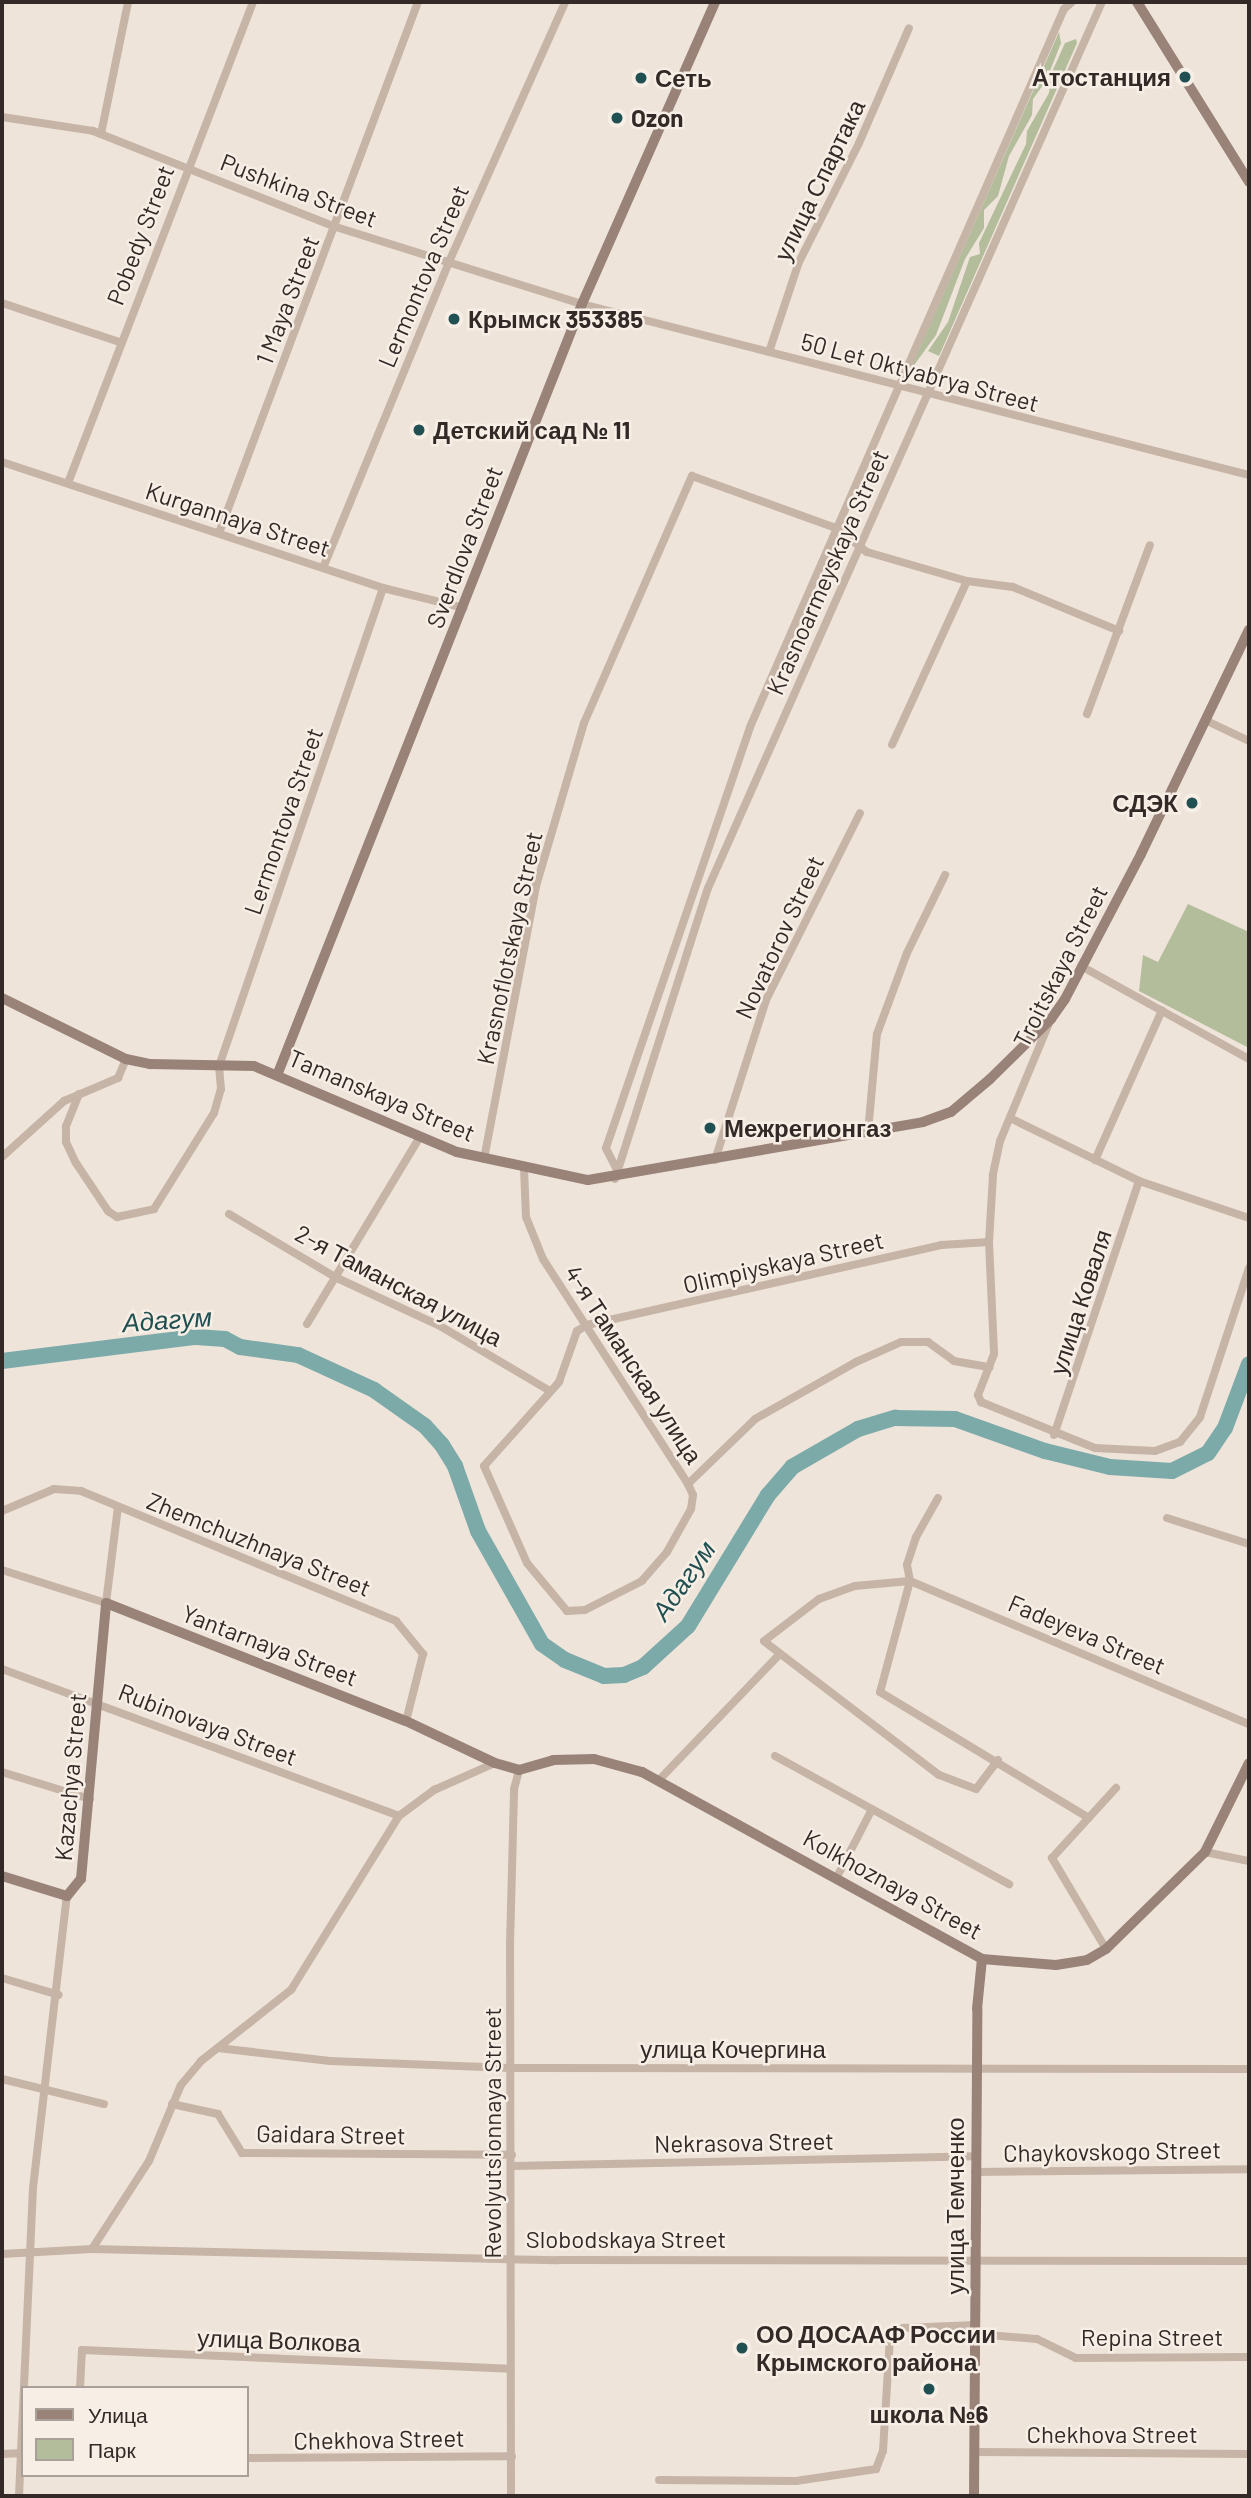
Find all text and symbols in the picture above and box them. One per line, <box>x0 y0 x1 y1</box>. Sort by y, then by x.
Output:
place label: Атостанция <box>1032 63 1171 91</box>
place label: Сеть <box>655 64 712 92</box>
marker: Атостанция <box>1177 69 1193 85</box>
marker: Сеть <box>633 70 649 86</box>
street label: улица Спартака <box>768 95 870 265</box>
place label: Ozon <box>631 104 683 132</box>
marker: Ozon <box>609 110 625 126</box>
street label: Pushkina Street <box>217 147 381 233</box>
street label: Pobedy Street <box>100 161 180 309</box>
street label: Lermontova Street <box>372 180 474 372</box>
street label: 1 Maya Street <box>249 231 325 369</box>
place label: Крымск 353385 <box>468 305 643 333</box>
marker: Крымск 353385 <box>446 311 462 327</box>
street label: 50 Let Oktyabrya Street <box>798 326 1042 418</box>
place label: Детский сад № 11 <box>433 416 630 444</box>
marker: Детский сад № 11 <box>411 422 427 438</box>
street label: Krasnoarmeyskaya Street <box>760 445 894 699</box>
street label: Sverdlova Street <box>420 462 508 632</box>
street label: Kurgannaya Street <box>142 476 334 562</box>
street label: Lermontova Street <box>238 724 328 918</box>
place label: СДЭК <box>1112 789 1178 817</box>
marker: СДЭК <box>1184 795 1200 811</box>
street label: Krasnoflotskaya Street <box>470 829 548 1067</box>
street label: Novatorov Street <box>729 851 829 1023</box>
street label: Troitskaya Street <box>1007 880 1113 1052</box>
street label: Tamanskaya Street <box>285 1043 479 1147</box>
place label: Межрегионгаз <box>724 1114 892 1142</box>
marker: Межрегионгаз <box>702 1120 718 1136</box>
street label: 2-я Таманская улица <box>291 1218 507 1352</box>
street label: Olimpiyskaya Street <box>680 1225 886 1299</box>
street label: улица Коваля <box>1043 1226 1117 1378</box>
street label: 4-я Таманская улица <box>559 1259 709 1469</box>
water label: Адагум <box>121 1300 213 1338</box>
street label: Zhemchuzhnaya Street <box>143 1486 375 1602</box>
water label: Адагум <box>644 1534 722 1626</box>
street label: Fadeyeva Street <box>1004 1588 1170 1680</box>
street label: Yantarnaya Street <box>178 1598 362 1692</box>
street label: Rubinovaya Street <box>115 1677 301 1771</box>
street label: Kazachya Street <box>48 1692 92 1862</box>
street label: Kolkhoznaya Street <box>799 1823 987 1945</box>
street label: Revolyutsionnaya Street <box>478 2007 506 2259</box>
street label: улица Кочергина <box>640 2035 826 2063</box>
street label: улица Темченко <box>941 2117 969 2295</box>
street label: Gaidara Street <box>256 2118 406 2150</box>
street label: Nekrasova Street <box>654 2126 834 2158</box>
street label: Chaykovskogo Street <box>1003 2135 1221 2167</box>
street label: Slobodskaya Street <box>526 2225 726 2253</box>
place label: ОО ДОСААФ России Крымского района <box>756 2320 996 2376</box>
street label: улица Волкова <box>197 2323 361 2357</box>
street label: Repina Street <box>1081 2323 1223 2351</box>
marker: ОО ДОСААФ России Крымского района <box>734 2340 750 2356</box>
marker: школа №6 <box>921 2381 937 2397</box>
legend <box>21 2386 248 2477</box>
place label: школа №6 <box>870 2400 988 2428</box>
text: Улица <box>88 2402 148 2427</box>
street label: Chekhova Street <box>1026 2420 1198 2448</box>
street label: Chekhova Street <box>293 2423 465 2455</box>
text: Парк <box>88 2437 136 2462</box>

